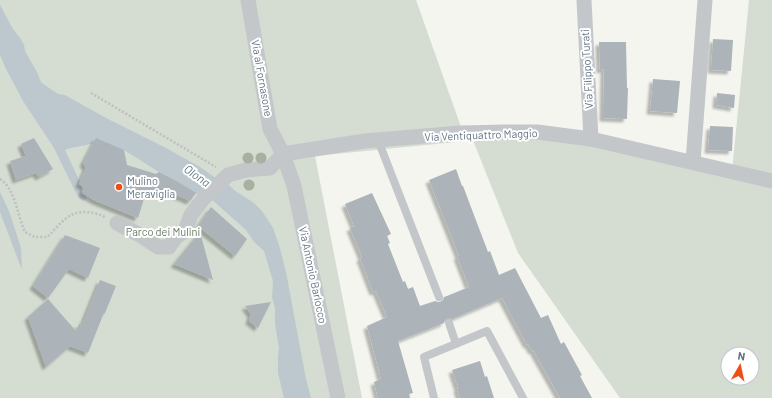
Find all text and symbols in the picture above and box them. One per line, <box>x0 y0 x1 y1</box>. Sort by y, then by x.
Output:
street label: Via Filippo Turati <box>578 29 595 109</box>
street label: Via al Fornasone <box>249 38 276 117</box>
street label: Via Ventiquattro Maggio <box>424 126 538 143</box>
water label: Olona <box>182 161 213 189</box>
place label: Mulino Meraviglia <box>127 174 175 200</box>
marker: Mulino Meraviglia <box>114 182 124 192</box>
park label: Parco dei Mulini <box>126 225 201 238</box>
street label: Via Antonio Barlocco <box>297 225 330 325</box>
north arrow <box>720 346 760 386</box>
text: N <box>737 349 746 363</box>

